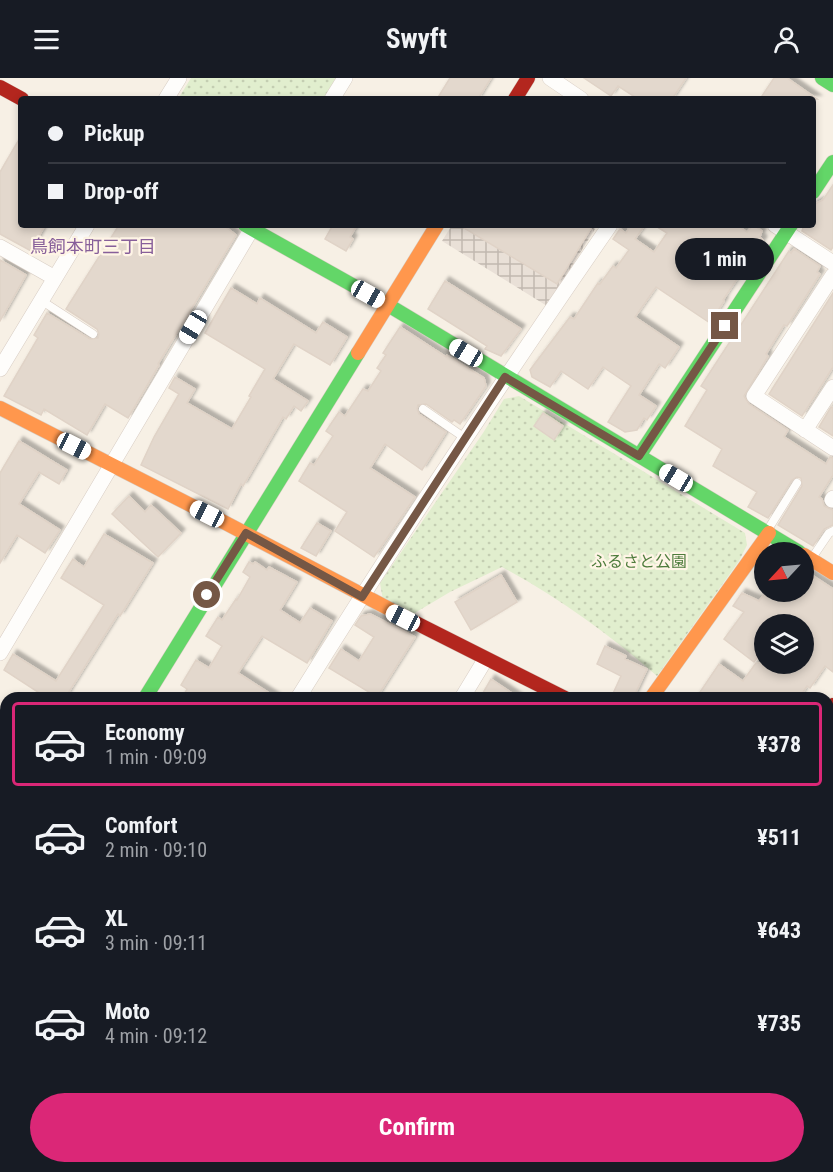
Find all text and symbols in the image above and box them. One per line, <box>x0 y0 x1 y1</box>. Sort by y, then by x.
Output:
icon: menu <box>30 23 63 56</box>
text: Swyft <box>386 23 447 55</box>
icon: person <box>770 23 803 56</box>
text: Pickup <box>84 121 144 146</box>
text: Drop-off <box>84 179 158 204</box>
district label: 鳥飼本町三丁目 <box>30 236 156 257</box>
callout: 1 min <box>676 239 774 281</box>
text: 1 min <box>702 247 747 271</box>
car <box>348 277 388 311</box>
car <box>176 307 210 347</box>
route end <box>711 312 738 339</box>
car <box>446 336 486 370</box>
car <box>54 430 94 462</box>
car <box>656 461 696 495</box>
car <box>187 498 227 530</box>
north arrow <box>754 542 814 602</box>
map controls <box>754 542 814 674</box>
park label: ふるさと公園 <box>591 552 687 571</box>
route start <box>193 581 220 608</box>
car <box>383 602 423 634</box>
button: layers <box>754 614 814 674</box>
icon: car <box>33 717 87 771</box>
text: Economy <box>105 720 185 745</box>
text: ¥378 <box>757 732 801 757</box>
text: 1 min · 09:09 <box>105 745 207 769</box>
icon: car <box>33 810 87 864</box>
text: Comfort <box>105 813 178 838</box>
text: ¥511 <box>757 825 801 850</box>
text: 2 min · 09:10 <box>105 838 207 862</box>
icon: car <box>33 903 87 957</box>
text: XL <box>105 906 128 931</box>
text: ¥643 <box>757 918 801 943</box>
text: 3 min · 09:11 <box>105 931 207 955</box>
icon: car <box>33 996 87 1050</box>
text: Moto <box>105 999 150 1024</box>
text: ¥735 <box>757 1011 801 1036</box>
text: 4 min · 09:12 <box>105 1024 207 1048</box>
button: Confirm <box>30 1093 804 1162</box>

